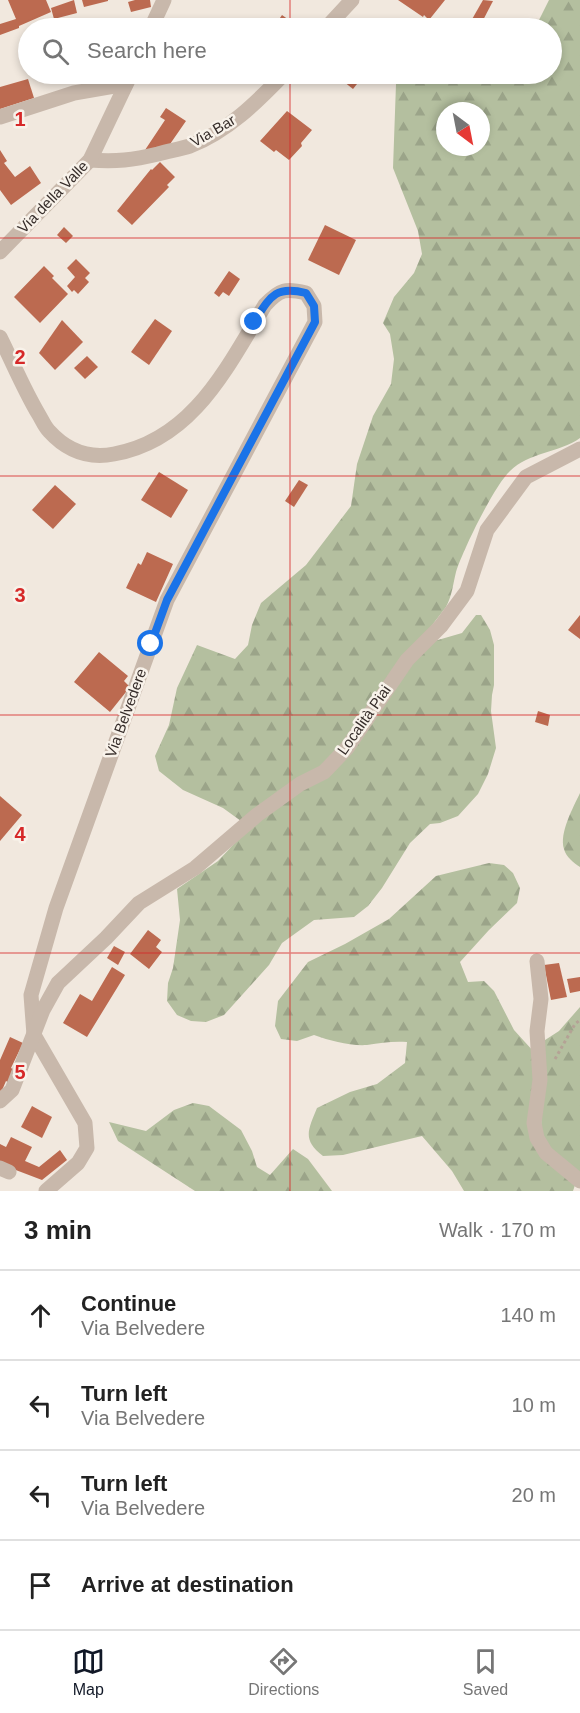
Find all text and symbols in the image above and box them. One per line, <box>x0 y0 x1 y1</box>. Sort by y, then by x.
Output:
search box <box>18 18 562 84</box>
icon: search <box>39 35 72 68</box>
text: Search here <box>87 38 207 63</box>
north arrow <box>436 102 490 156</box>
text: 1 <box>14 108 26 130</box>
street label: Via Bar <box>187 111 238 150</box>
street label: Via della Valle <box>14 157 91 236</box>
route end <box>240 308 266 334</box>
text: 2 <box>14 346 26 368</box>
text: 3 <box>14 584 26 606</box>
route start <box>137 630 163 656</box>
street label: Via Belvedere <box>102 666 149 759</box>
street label: Località Piai <box>333 682 394 758</box>
text: 4 <box>14 823 26 845</box>
text: 5 <box>14 1061 26 1083</box>
text: 3 min <box>24 1215 92 1245</box>
text: Walk · 170 m <box>439 1219 556 1241</box>
text: Continue <box>81 1291 176 1316</box>
icon: ahead <box>24 1299 57 1332</box>
text: 140 m <box>500 1304 556 1326</box>
text: Via Belvedere <box>81 1317 205 1339</box>
text: Turn left <box>81 1381 167 1406</box>
icon: left <box>24 1389 57 1422</box>
text: 10 m <box>512 1394 556 1416</box>
text: Via Belvedere <box>81 1407 205 1429</box>
text: Turn left <box>81 1471 167 1496</box>
icon: left <box>24 1479 57 1512</box>
text: 20 m <box>512 1484 556 1506</box>
text: Via Belvedere <box>81 1497 205 1519</box>
icon: arrive <box>24 1569 57 1602</box>
text: Arrive at destination <box>81 1572 294 1597</box>
tab: Map <box>72 1645 105 1699</box>
tab: Directions <box>248 1645 319 1699</box>
tab: Saved <box>463 1645 508 1699</box>

